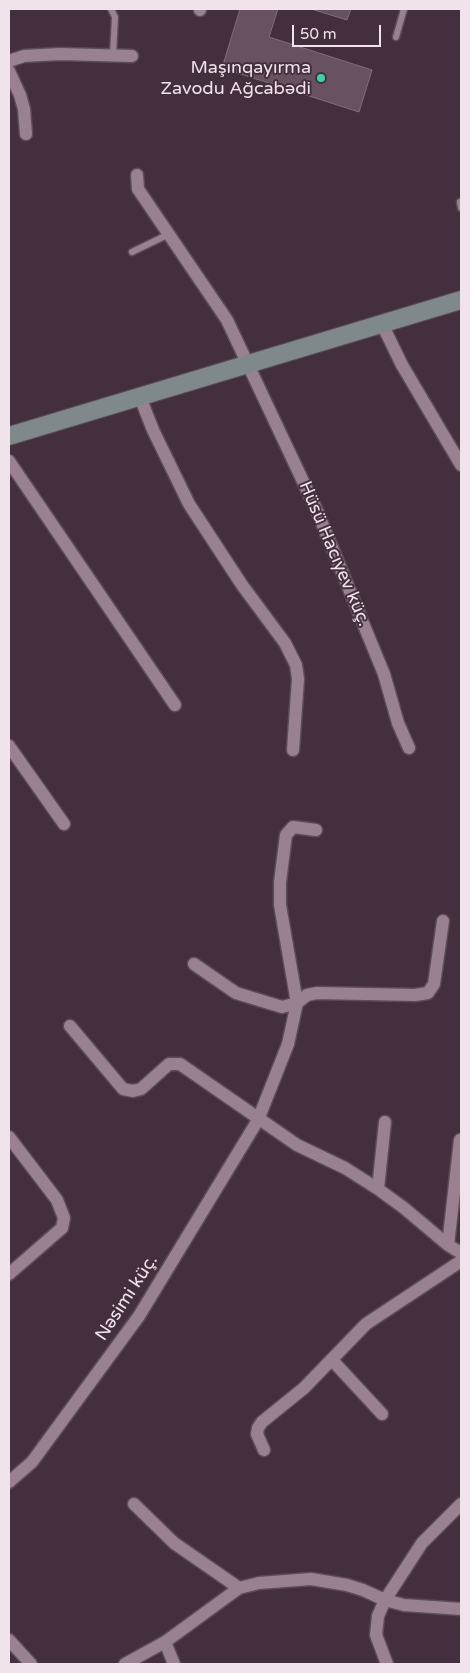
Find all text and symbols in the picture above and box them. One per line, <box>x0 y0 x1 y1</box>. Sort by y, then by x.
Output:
scale bar <box>295 15 384 47</box>
text: 50 m <box>300 25 337 43</box>
place label: Maşınqayırma Zavodu Ağcabədi <box>161 57 311 100</box>
marker: Maşınqayırma Zavodu Ağcabədi <box>315 72 327 84</box>
street label: Hüsü Hacıyev küç. <box>294 478 374 630</box>
street label: Nəsimi küç. <box>91 1251 163 1345</box>

